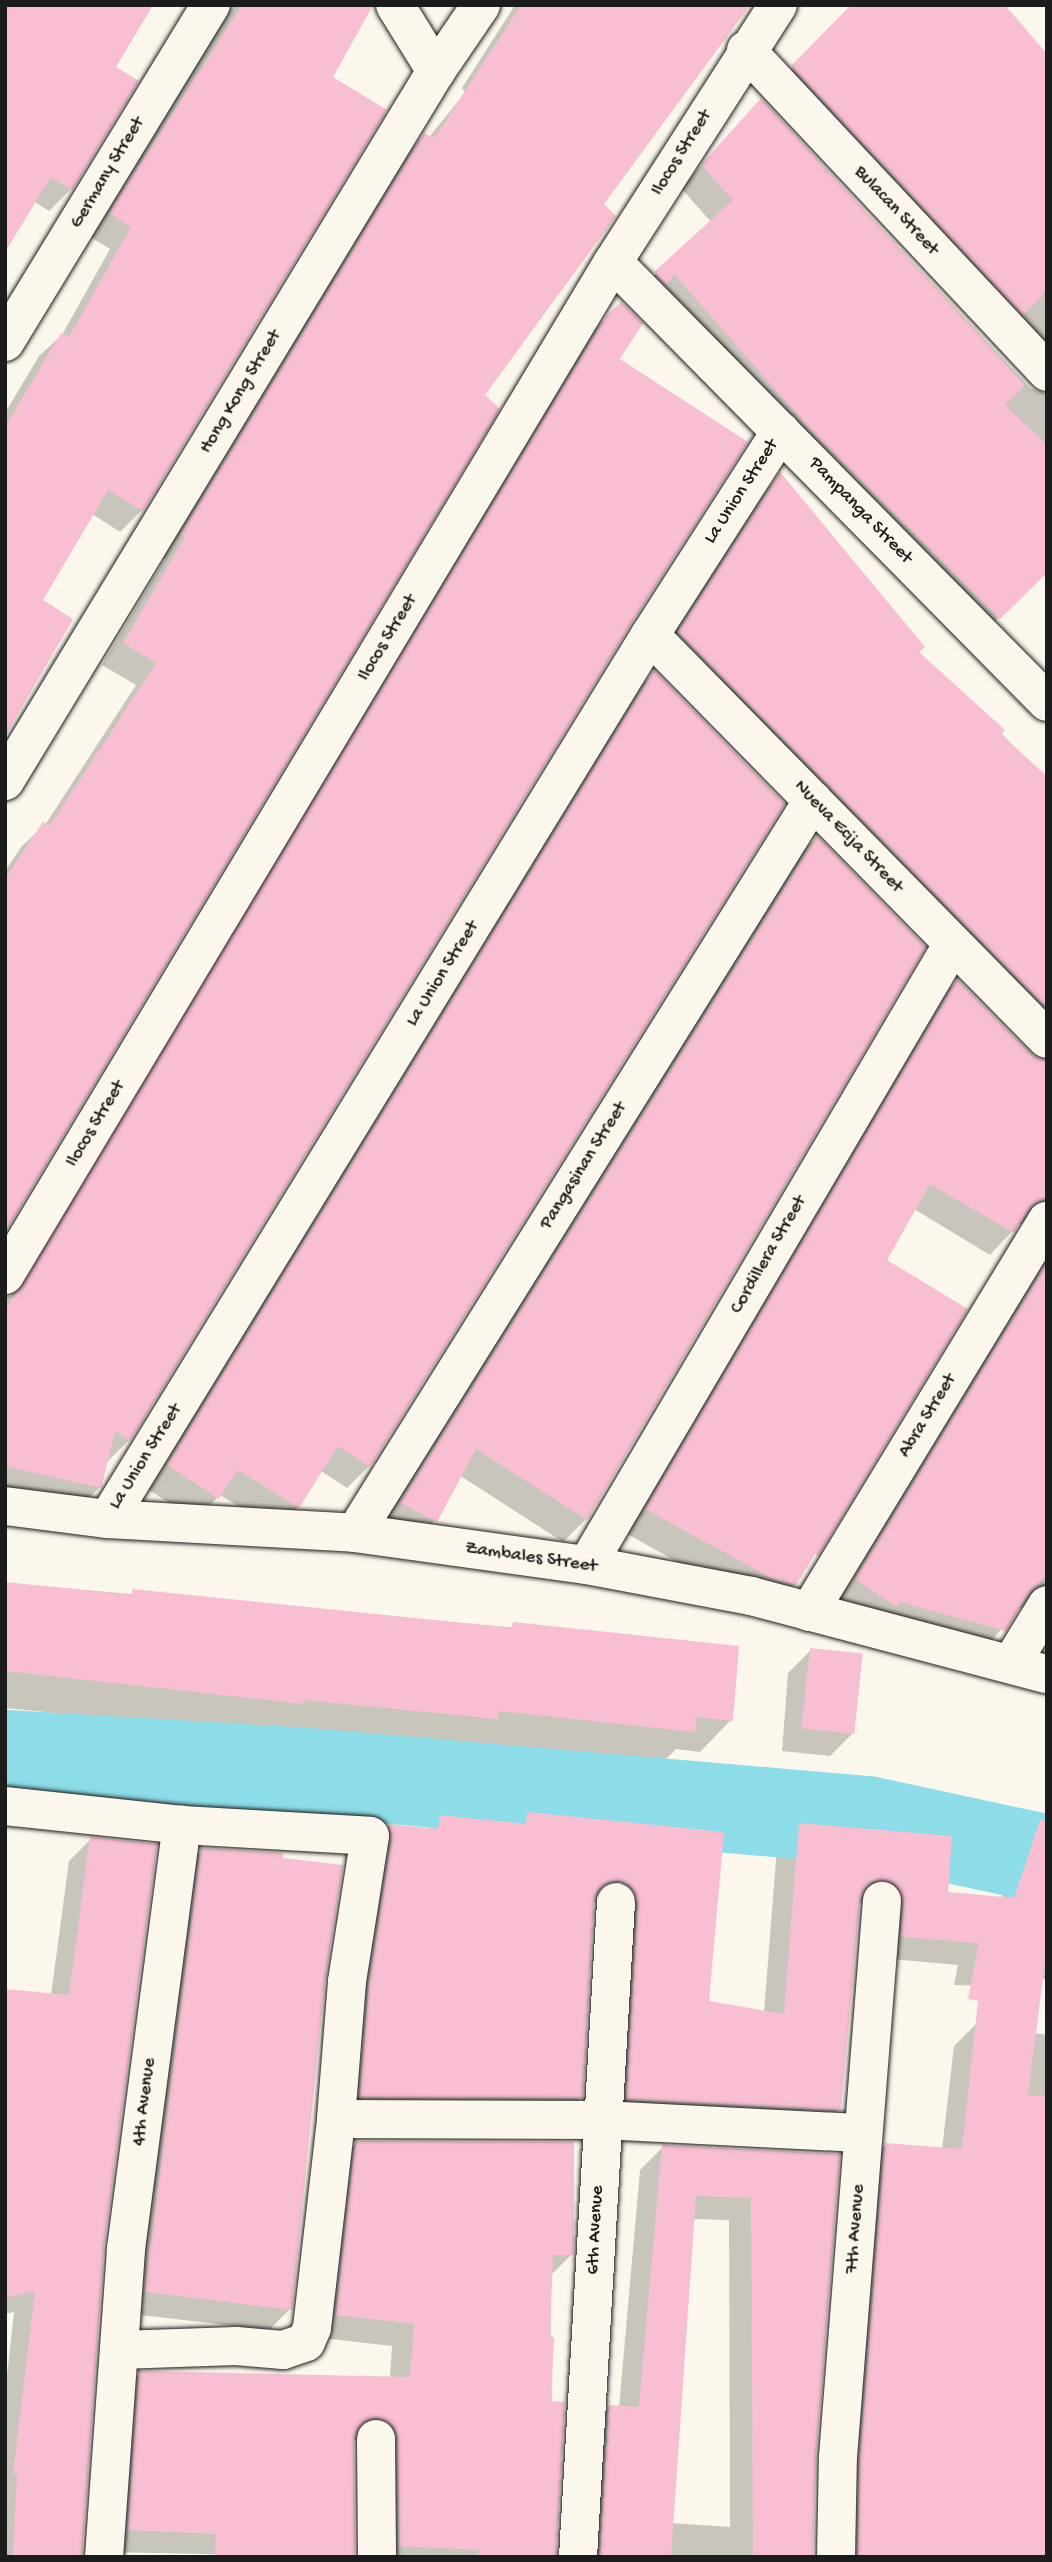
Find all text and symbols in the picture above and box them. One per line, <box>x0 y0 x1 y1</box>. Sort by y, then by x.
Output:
street label: Ilocos Street <box>647 106 717 200</box>
street label: Germany Street <box>66 113 150 233</box>
street label: Bulacan Street <box>849 161 943 261</box>
street label: Hong Kong Street <box>195 326 287 458</box>
street label: La Union Street <box>700 435 784 549</box>
street label: Pampanga Street <box>803 453 917 569</box>
street label: Ilocos Street <box>353 591 423 685</box>
street label: Nueva Ecija Street <box>788 776 908 898</box>
street label: La Union Street <box>401 917 485 1031</box>
street label: Ilocos Street <box>61 1077 131 1171</box>
street label: Pangasinan Street <box>536 1098 632 1234</box>
street label: Cordillera Street <box>726 1192 812 1318</box>
street label: Abra Street <box>894 1370 962 1462</box>
street label: La Union Street <box>104 1400 188 1514</box>
street label: Zambales Street <box>464 1537 598 1579</box>
street label: 4th Avenue <box>128 2057 162 2147</box>
street label: 7th Avenue <box>842 2184 870 2274</box>
street label: 6th Avenue <box>582 2185 610 2275</box>

